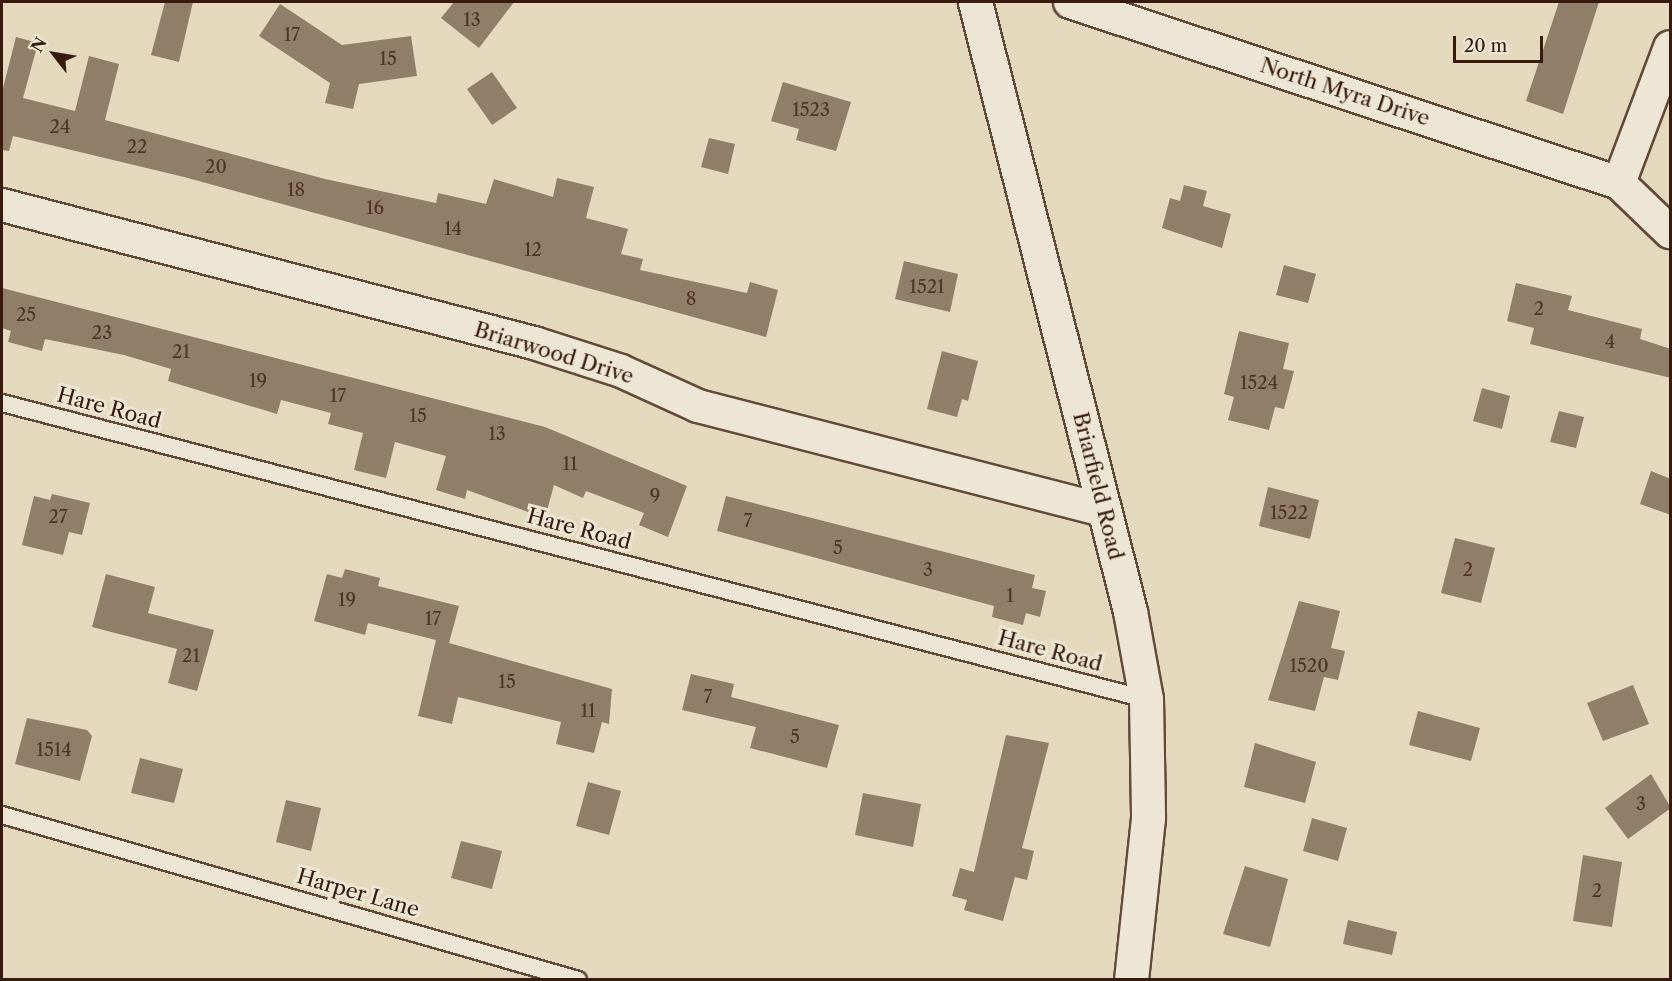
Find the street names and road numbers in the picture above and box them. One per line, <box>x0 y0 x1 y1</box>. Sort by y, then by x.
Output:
street label: North Myra Drive <box>1257 53 1433 131</box>
street label: Briarwood Drive <box>471 317 637 389</box>
street label: Hare Road <box>54 382 164 434</box>
street label: Briarfield Road <box>1067 410 1129 562</box>
street label: Hare Road <box>524 503 634 555</box>
street label: Hare Road <box>995 625 1105 677</box>
street label: Harper Lane <box>294 863 422 923</box>

